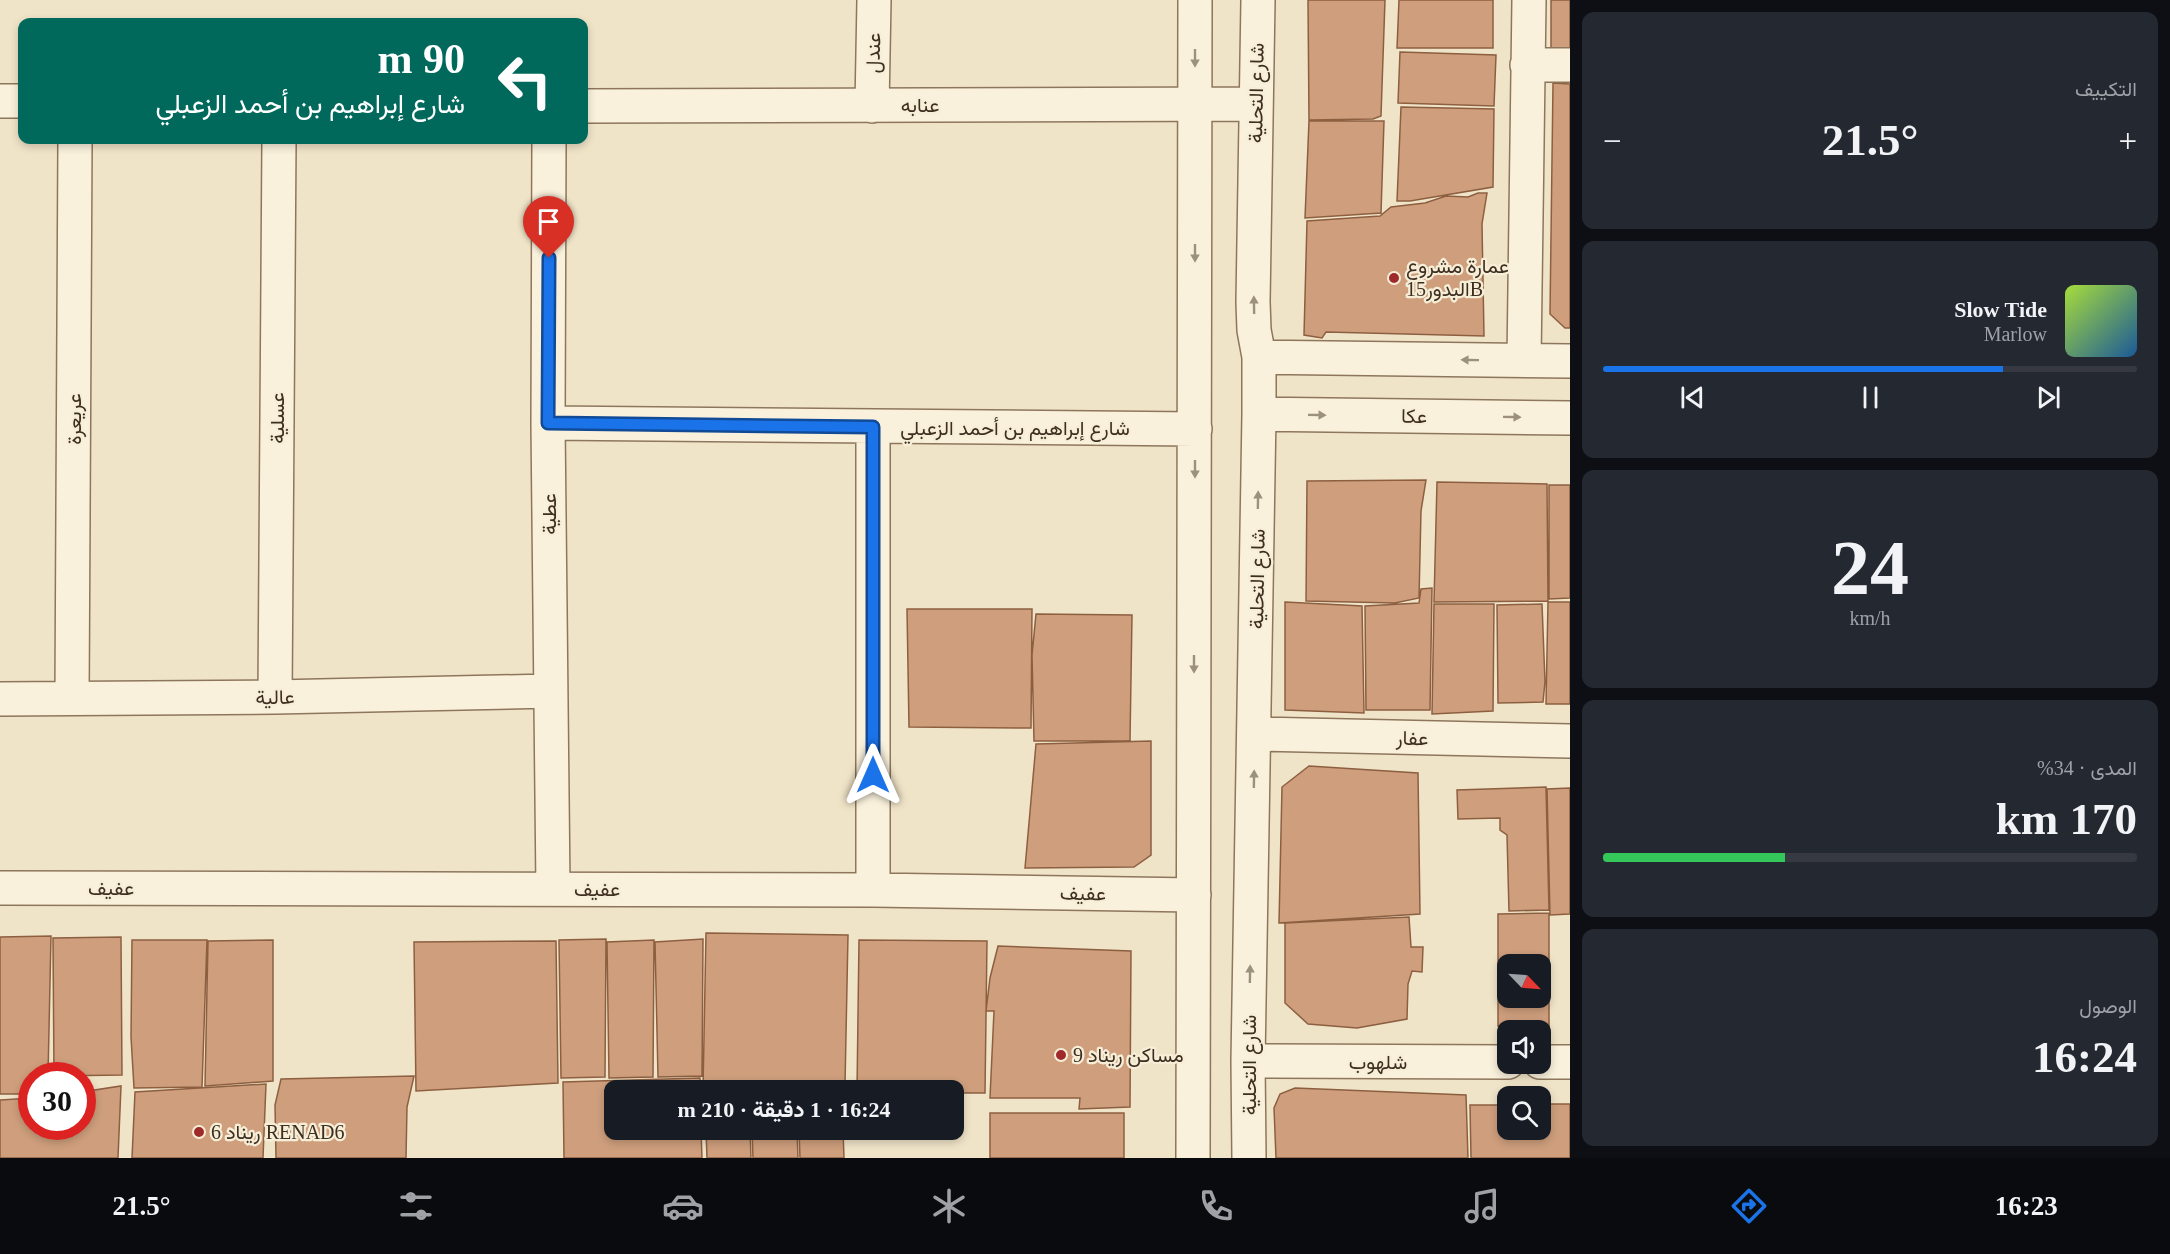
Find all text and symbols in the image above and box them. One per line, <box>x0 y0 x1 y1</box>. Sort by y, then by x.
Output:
street label: عندل <box>862 33 885 74</box>
text: 90 m <box>378 36 465 82</box>
icon: left <box>486 42 564 120</box>
street label: شارع التحلية <box>1244 43 1271 143</box>
one-way arrow <box>1190 49 1200 68</box>
text: التكييف <box>2075 78 2137 100</box>
text: شارع إبراهيم بن أحمد الزعبلي <box>155 89 465 119</box>
street label: عنابه <box>901 94 939 117</box>
text: 21.5° <box>1822 115 1918 165</box>
text: − <box>1603 123 1622 159</box>
text: + <box>2118 123 2137 159</box>
pin <box>523 196 574 258</box>
icon: arrive <box>532 205 565 238</box>
one-way arrow <box>1190 244 1200 263</box>
place label: عمارة مشروع البدور15B <box>1406 255 1509 302</box>
marker: عمارة مشروع البدور15B <box>1387 271 1401 285</box>
one-way arrow <box>1249 295 1259 314</box>
text: Slow Tide <box>1954 297 2047 322</box>
text: Marlow <box>1984 323 2047 345</box>
one-way arrow <box>1460 355 1479 365</box>
icon: previous <box>1676 381 1709 414</box>
icon: pause <box>1854 381 1887 414</box>
icon: next <box>2032 381 2065 414</box>
street label: عسلية <box>266 392 289 444</box>
street label: عريعرة <box>63 393 87 445</box>
street label: عكا <box>1401 405 1427 427</box>
one-way arrow <box>1308 410 1327 420</box>
one-way arrow <box>1503 412 1522 422</box>
street label: شارع إبراهيم بن أحمد الزعبلي <box>900 417 1130 445</box>
one-way arrow <box>1190 460 1200 479</box>
one-way arrow <box>1253 490 1263 509</box>
street label: عطية <box>538 493 561 535</box>
text: 24 <box>1831 524 1909 611</box>
street label: شارع التحلية <box>1245 529 1272 629</box>
text: km/h <box>1849 607 1891 629</box>
one-way arrow <box>1189 655 1199 674</box>
street label: عالية <box>255 686 295 709</box>
street label: عفار <box>1395 727 1428 751</box>
position arrow <box>841 743 905 807</box>
text: المدى · 34% <box>2037 757 2137 779</box>
one-way arrow <box>1249 769 1259 788</box>
text: 170 km <box>1996 794 2137 844</box>
street label: عفيف <box>88 877 134 900</box>
street label: عفيف <box>574 878 620 901</box>
street label: عفيف <box>1060 882 1106 905</box>
north arrow <box>1497 954 1551 1008</box>
map controls <box>1497 954 1551 1140</box>
one-way arrow <box>1245 964 1255 983</box>
text: الوصول <box>2079 995 2137 1017</box>
street label: شارع التحلية <box>1238 1015 1263 1115</box>
button: sound <box>1497 1020 1551 1074</box>
text: 16:24 <box>2032 1032 2137 1082</box>
place label: مساكن ريناد 9 <box>1073 1044 1184 1068</box>
marker: مساكن ريناد 9 <box>1054 1048 1068 1062</box>
street label: شلهوب <box>1349 1051 1407 1075</box>
speed limit sign: 30 <box>18 1062 96 1140</box>
button: search <box>1497 1086 1551 1140</box>
text: 16:24 · 1 دقيقة · 210 m <box>677 1097 891 1122</box>
place label: ريناد 6 RENAD6 <box>211 1121 345 1145</box>
marker: ريناد 6 RENAD6 <box>192 1125 206 1139</box>
icon: filters <box>395 1185 437 1227</box>
icon: car <box>662 1185 704 1227</box>
icon: climate <box>928 1185 970 1227</box>
icon: phone <box>1195 1185 1237 1227</box>
icon: music <box>1461 1185 1503 1227</box>
icon: directions <box>1728 1185 1770 1227</box>
text: 21.5° <box>112 1191 170 1221</box>
text: 16:23 <box>1995 1191 2058 1221</box>

